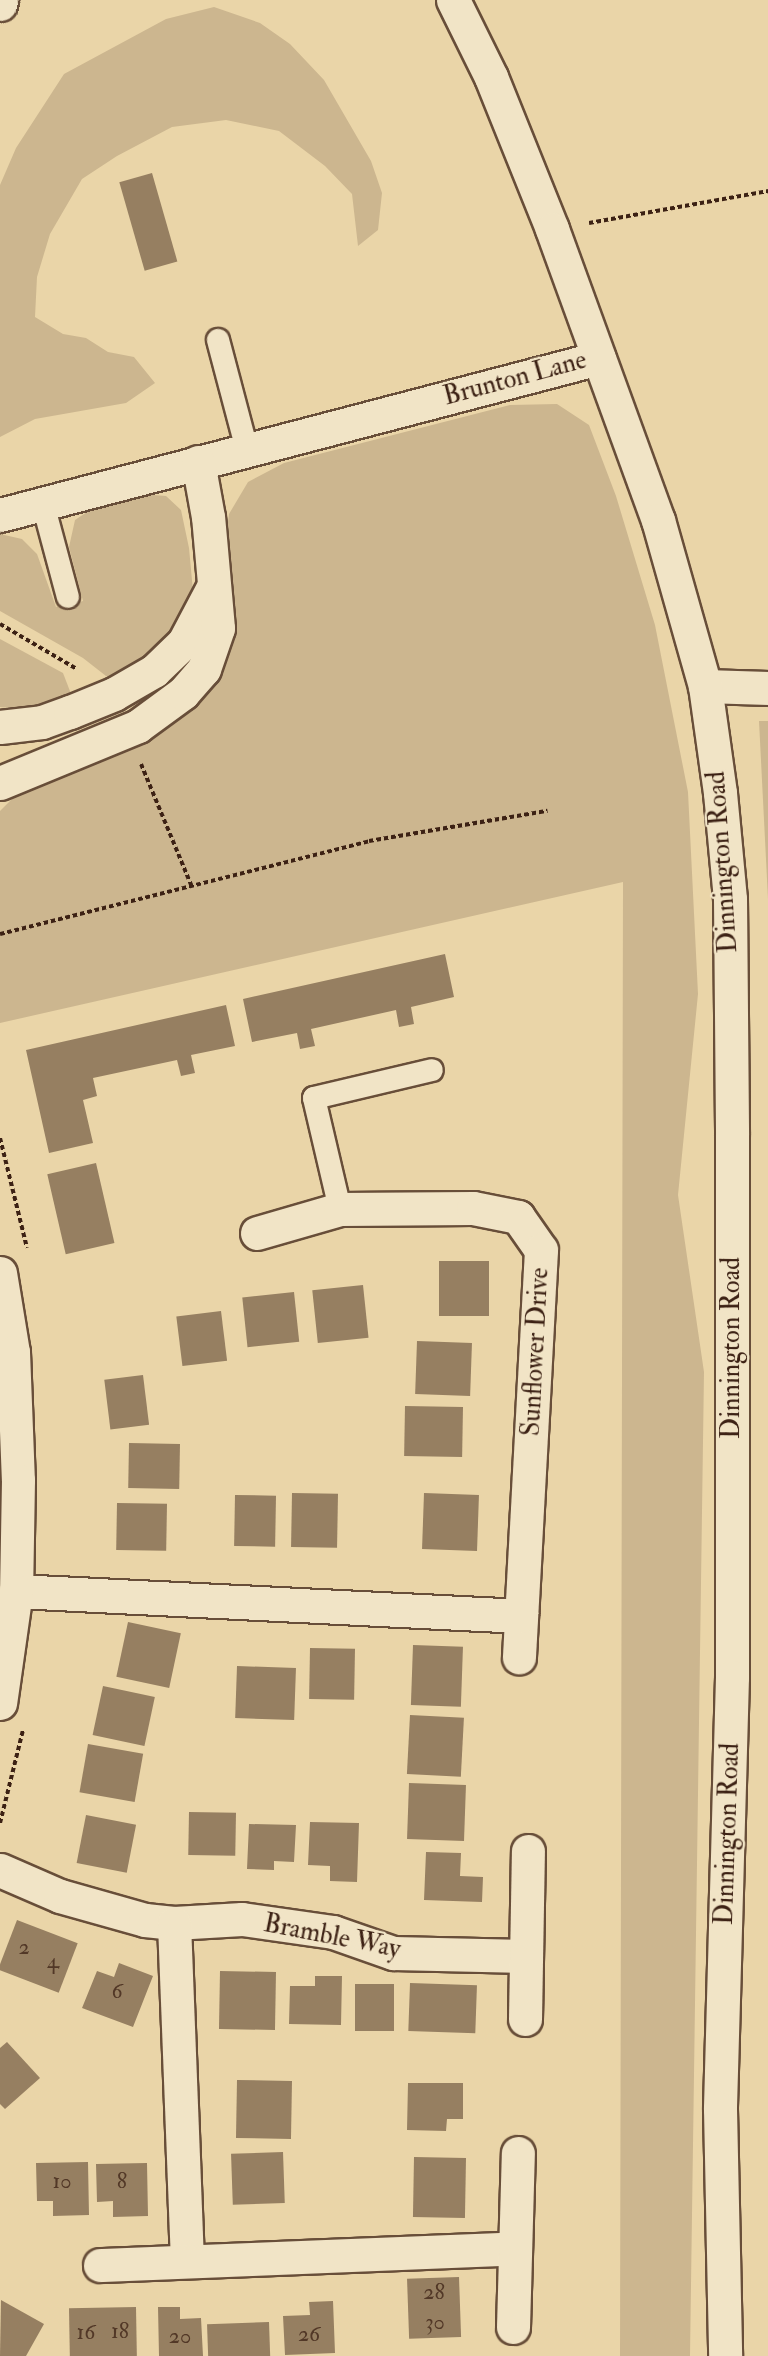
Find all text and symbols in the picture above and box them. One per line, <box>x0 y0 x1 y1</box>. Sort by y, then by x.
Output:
street label: Brunton Lane <box>440 345 590 413</box>
street label: Dinnington Road <box>701 770 745 954</box>
street label: Dinnington Road <box>716 1257 748 1439</box>
street label: Sunflower Drive <box>516 1267 556 1437</box>
street label: Dinnington Road <box>709 1742 747 1926</box>
street label: Bramble Way <box>261 1908 403 1966</box>
house number: 2 <box>18 1935 30 1961</box>
house number: 4 <box>47 1949 59 1975</box>
house number: 6 <box>111 1979 123 2005</box>
house number: 10 <box>52 2169 72 2195</box>
house number: 8 <box>117 2169 127 2195</box>
house number: 28 <box>423 2280 445 2306</box>
house number: 30 <box>425 2310 445 2336</box>
house number: 18 <box>111 2319 129 2345</box>
house number: 16 <box>77 2320 95 2346</box>
house number: 26 <box>298 2322 320 2348</box>
house number: 20 <box>169 2324 191 2350</box>

